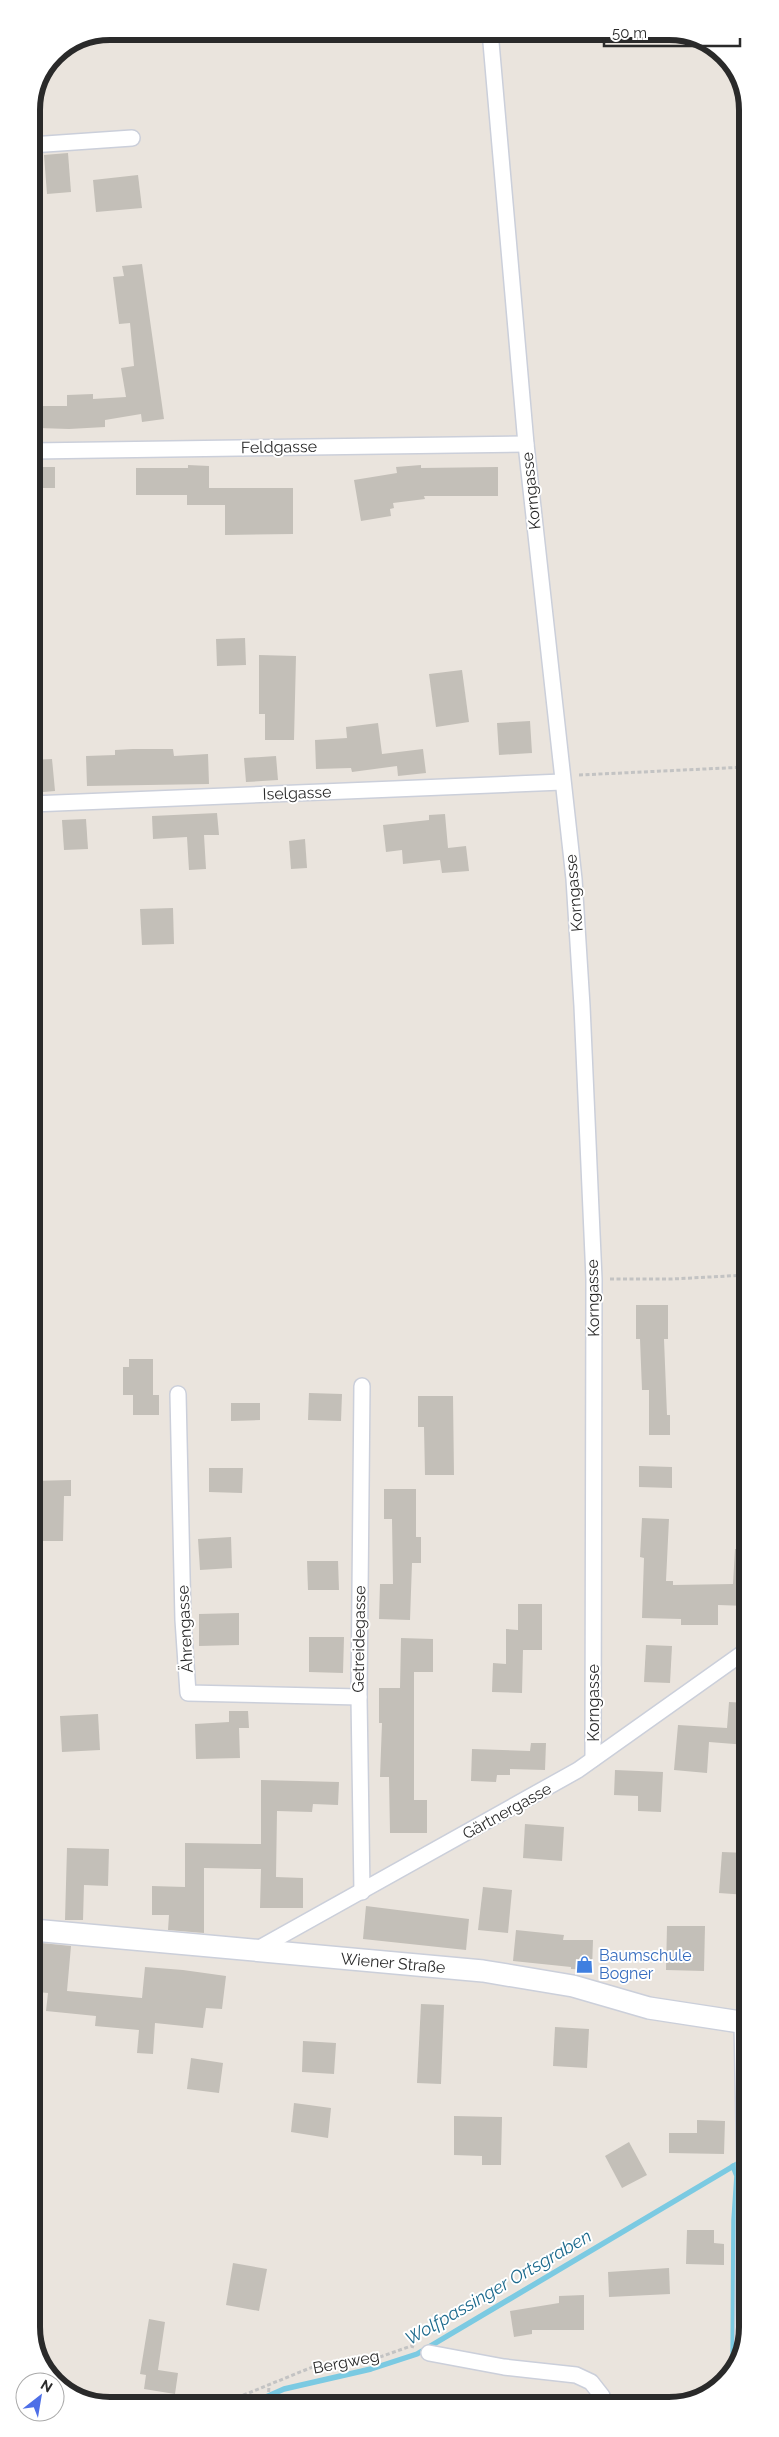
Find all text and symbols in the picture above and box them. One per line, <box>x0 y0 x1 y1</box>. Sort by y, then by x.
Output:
scale bar <box>604 15 740 47</box>
text: 50 m <box>612 24 647 42</box>
street label: Feldgasse <box>241 437 317 457</box>
street label: Korngasse <box>517 451 545 531</box>
street label: Iselgasse <box>262 782 332 804</box>
street label: Korngasse <box>561 853 587 933</box>
street label: Korngasse <box>583 1259 603 1337</box>
street label: Ährengasse <box>172 1585 197 1673</box>
street label: Getreidegasse <box>349 1585 369 1693</box>
street label: Korngasse <box>584 1664 603 1742</box>
street label: Gärtnergasse <box>459 1779 555 1843</box>
place label: Baumschule Bogner <box>599 1946 692 1983</box>
street label: Wiener Straße <box>340 1949 446 1977</box>
shop icon: Baumschule Bogner <box>575 1954 595 1974</box>
water label: Wolfpassinger Ortsgraben <box>401 2225 595 2349</box>
street label: Bergweg <box>311 2346 381 2378</box>
north arrow <box>15 2372 65 2422</box>
text: N <box>38 2376 55 2395</box>

